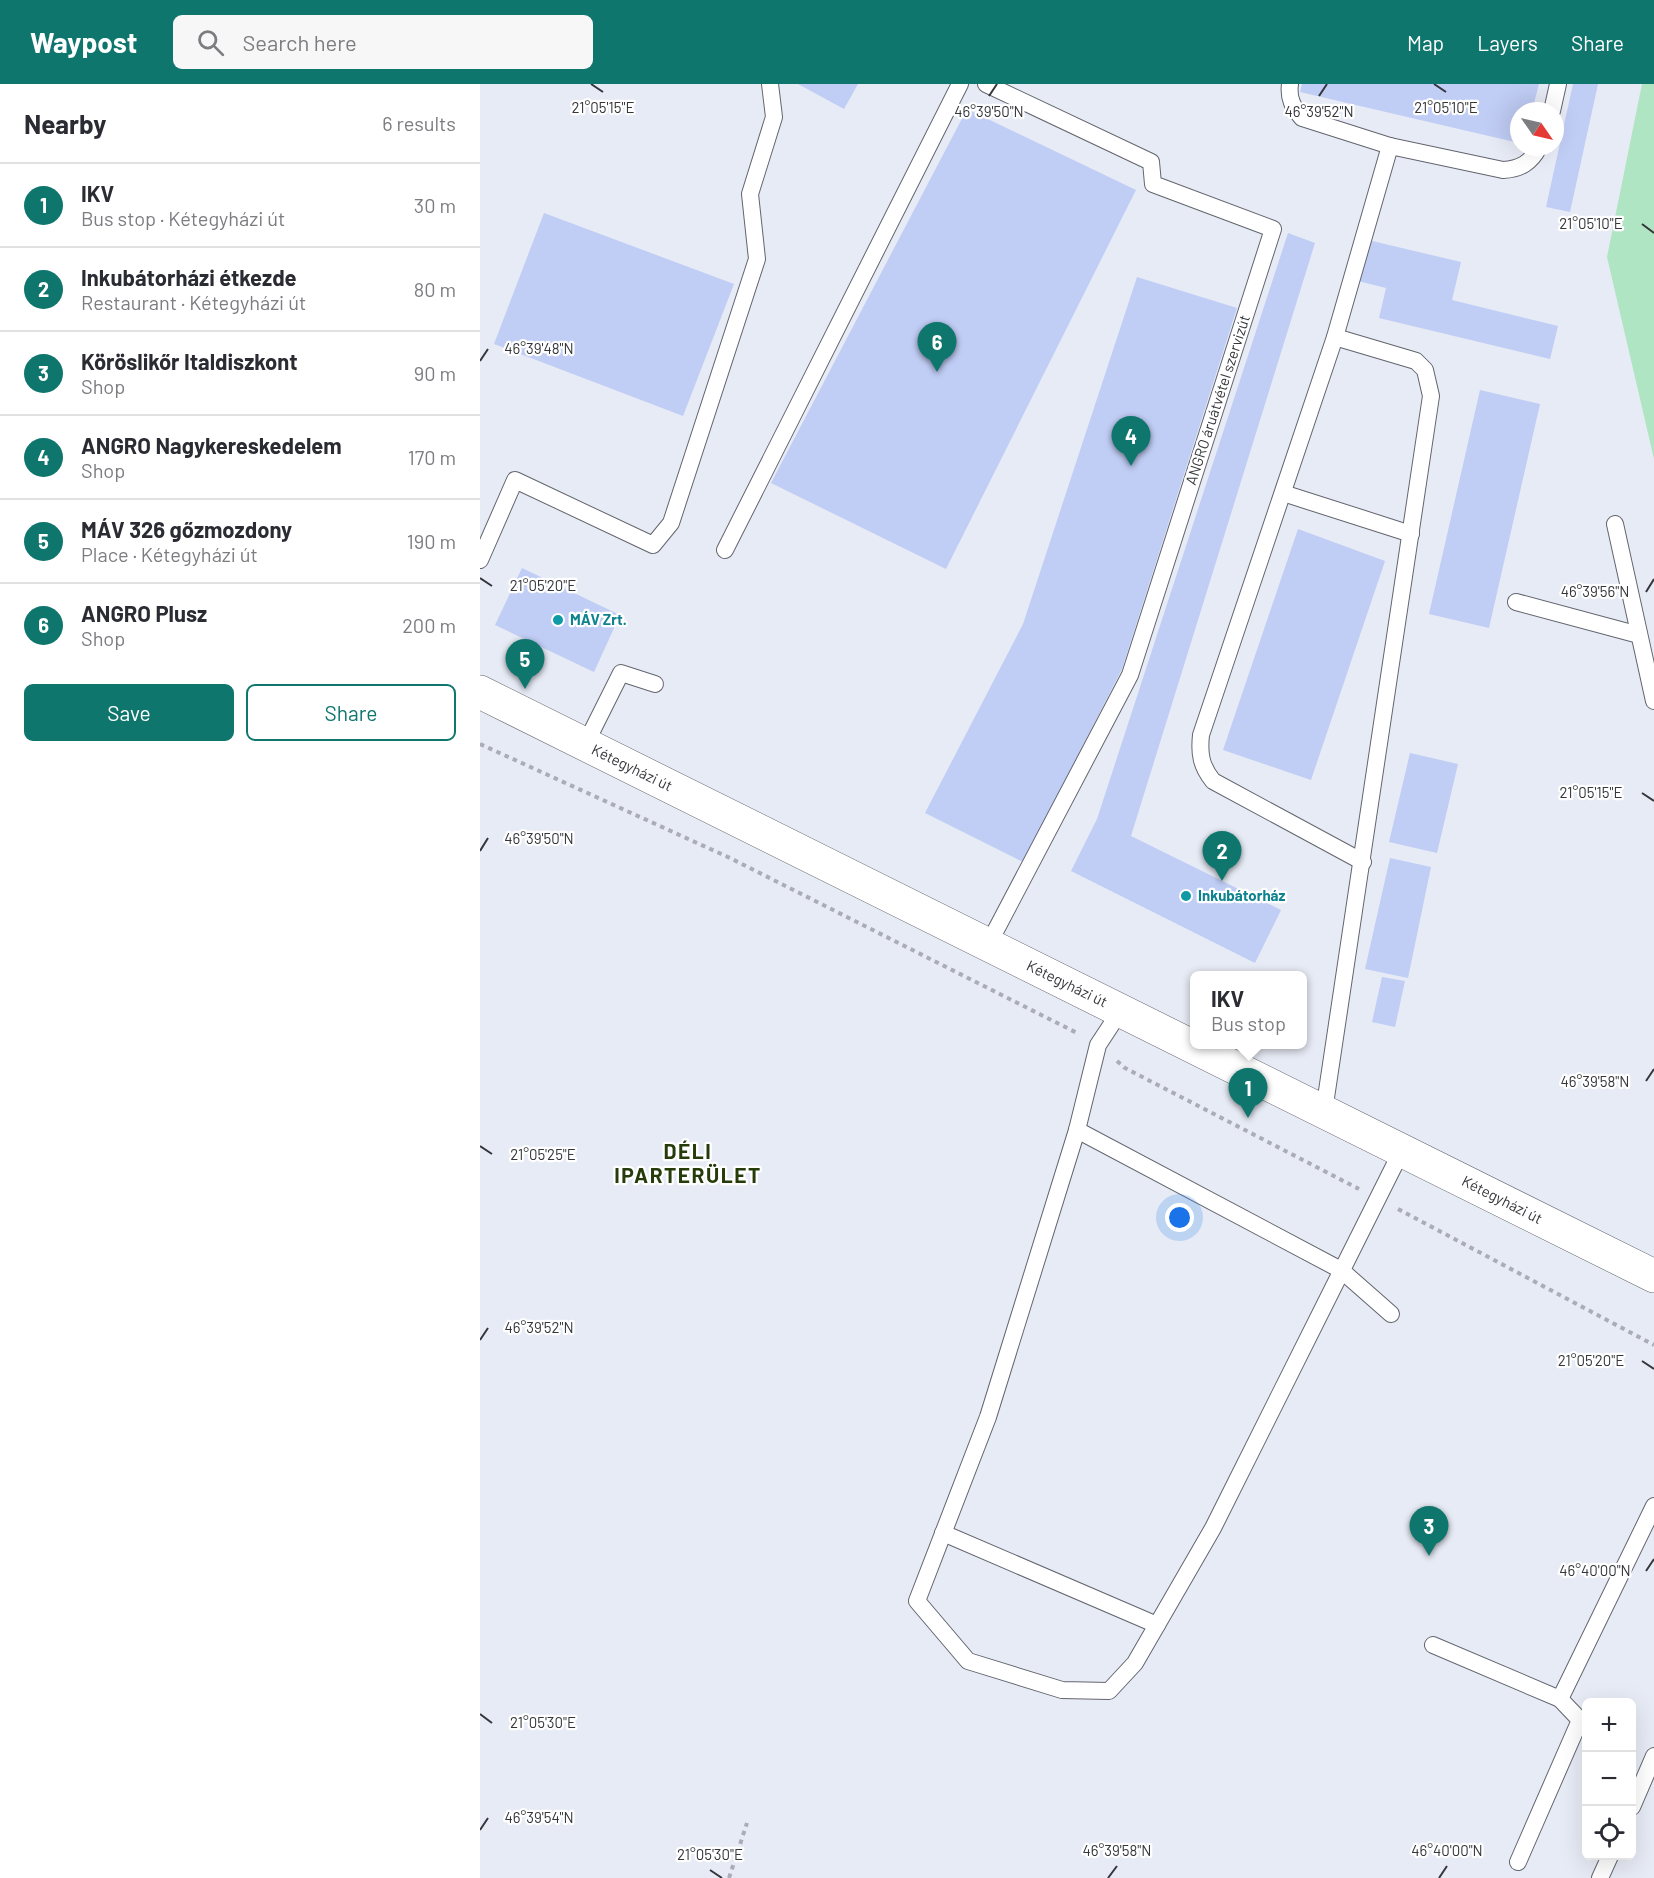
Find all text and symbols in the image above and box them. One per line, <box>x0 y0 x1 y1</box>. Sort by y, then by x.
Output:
search box <box>173 15 593 69</box>
text: Waypost <box>30 25 137 59</box>
icon: search <box>194 26 227 59</box>
text: Search here <box>242 29 357 55</box>
text: Map <box>1407 30 1444 55</box>
text: Layers <box>1477 30 1538 55</box>
text: Share <box>1571 30 1624 55</box>
text: 21°05'15"E <box>572 98 634 116</box>
text: 21°05'10"E <box>1414 98 1478 116</box>
text: 46°39'50"N <box>954 102 1024 120</box>
text: 46°39'52"N <box>1284 102 1354 120</box>
north arrow <box>1510 102 1564 156</box>
text: Nearby <box>24 108 106 139</box>
text: 6 results <box>382 111 456 135</box>
text: IKV <box>81 180 114 206</box>
text: 1 <box>40 193 47 217</box>
text: 30 m <box>414 193 456 217</box>
text: Bus stop · Kétegyházi út <box>81 206 285 230</box>
text: 21°05'10"E <box>1559 214 1623 232</box>
text: Inkubátorházi étkezde <box>81 264 297 290</box>
text: 2 <box>38 277 49 301</box>
text: 80 m <box>414 277 456 301</box>
text: Restaurant · Kétegyházi út <box>81 290 306 314</box>
street label: ANGRO áruátvétel szervizút <box>1181 312 1253 487</box>
pin: 6 <box>918 322 956 372</box>
text: 46°39'48"N <box>504 339 574 357</box>
text: Köröslikőr Italdiszkont <box>81 348 298 374</box>
text: 3 <box>38 361 49 385</box>
text: 90 m <box>414 361 456 385</box>
text: Shop <box>81 374 125 398</box>
pin: 4 <box>1112 416 1150 466</box>
text: ANGRO Nagykereskedelem <box>81 432 342 458</box>
text: 4 <box>37 445 50 469</box>
text: 170 m <box>408 445 456 469</box>
text: Shop <box>81 458 125 482</box>
text: MÁV 326 gőzmozdony <box>81 516 292 542</box>
text: 5 <box>38 529 49 553</box>
text: 190 m <box>407 529 456 553</box>
text: Place · Kétegyházi út <box>81 542 258 566</box>
text: 21°05'20"E <box>510 576 576 594</box>
text: 46°39'56"N <box>1561 582 1629 600</box>
text: ANGRO Plusz <box>81 600 207 626</box>
place label: MÁV Zrt. <box>570 610 627 628</box>
text: 6 <box>38 613 49 637</box>
text: 200 m <box>402 613 456 637</box>
marker: MÁV Zrt. <box>551 613 565 627</box>
text: Shop <box>81 626 125 650</box>
pin: 5 <box>506 640 544 689</box>
button: Save <box>24 684 234 741</box>
button: Share <box>246 684 456 741</box>
street label: Kétegyházi út <box>589 740 676 794</box>
text: 21°05'15"E <box>1560 783 1622 801</box>
text: 46°39'50"N <box>504 829 574 847</box>
pin: 2 <box>1202 832 1242 881</box>
place label: Inkubátorház <box>1198 886 1286 904</box>
marker: Inkubátorház <box>1179 889 1193 903</box>
street label: Kétegyházi út <box>1024 956 1111 1010</box>
popup <box>1190 971 1307 1049</box>
text: IKV <box>1211 985 1244 1011</box>
text: Bus stop <box>1211 1011 1286 1035</box>
pin: 1 <box>1228 1068 1268 1118</box>
text: 46°39'58"N <box>1561 1072 1629 1090</box>
district label: DÉLI IPARTERÜLET <box>614 1138 762 1187</box>
text: 21°05'25"E <box>510 1145 576 1163</box>
street label: Kétegyházi út <box>1459 1171 1546 1227</box>
your location <box>1165 1203 1194 1232</box>
text: 46°39'52"N <box>504 1318 574 1336</box>
text: 21°05'20"E <box>1558 1351 1624 1369</box>
pin: 3 <box>1410 1506 1448 1556</box>
text: 46°40'00"N <box>1559 1561 1631 1579</box>
map controls <box>1582 1698 1636 1860</box>
button: + <box>1582 1698 1636 1752</box>
text: 21°05'30"E <box>510 1713 576 1731</box>
button: − <box>1582 1752 1636 1806</box>
button: locate <box>1582 1806 1636 1860</box>
text: 46°39'54"N <box>504 1808 574 1826</box>
text: 46°39'58"N <box>1083 1841 1151 1859</box>
text: 46°40'00"N <box>1411 1841 1483 1859</box>
text: 21°05'30"E <box>677 1845 743 1863</box>

